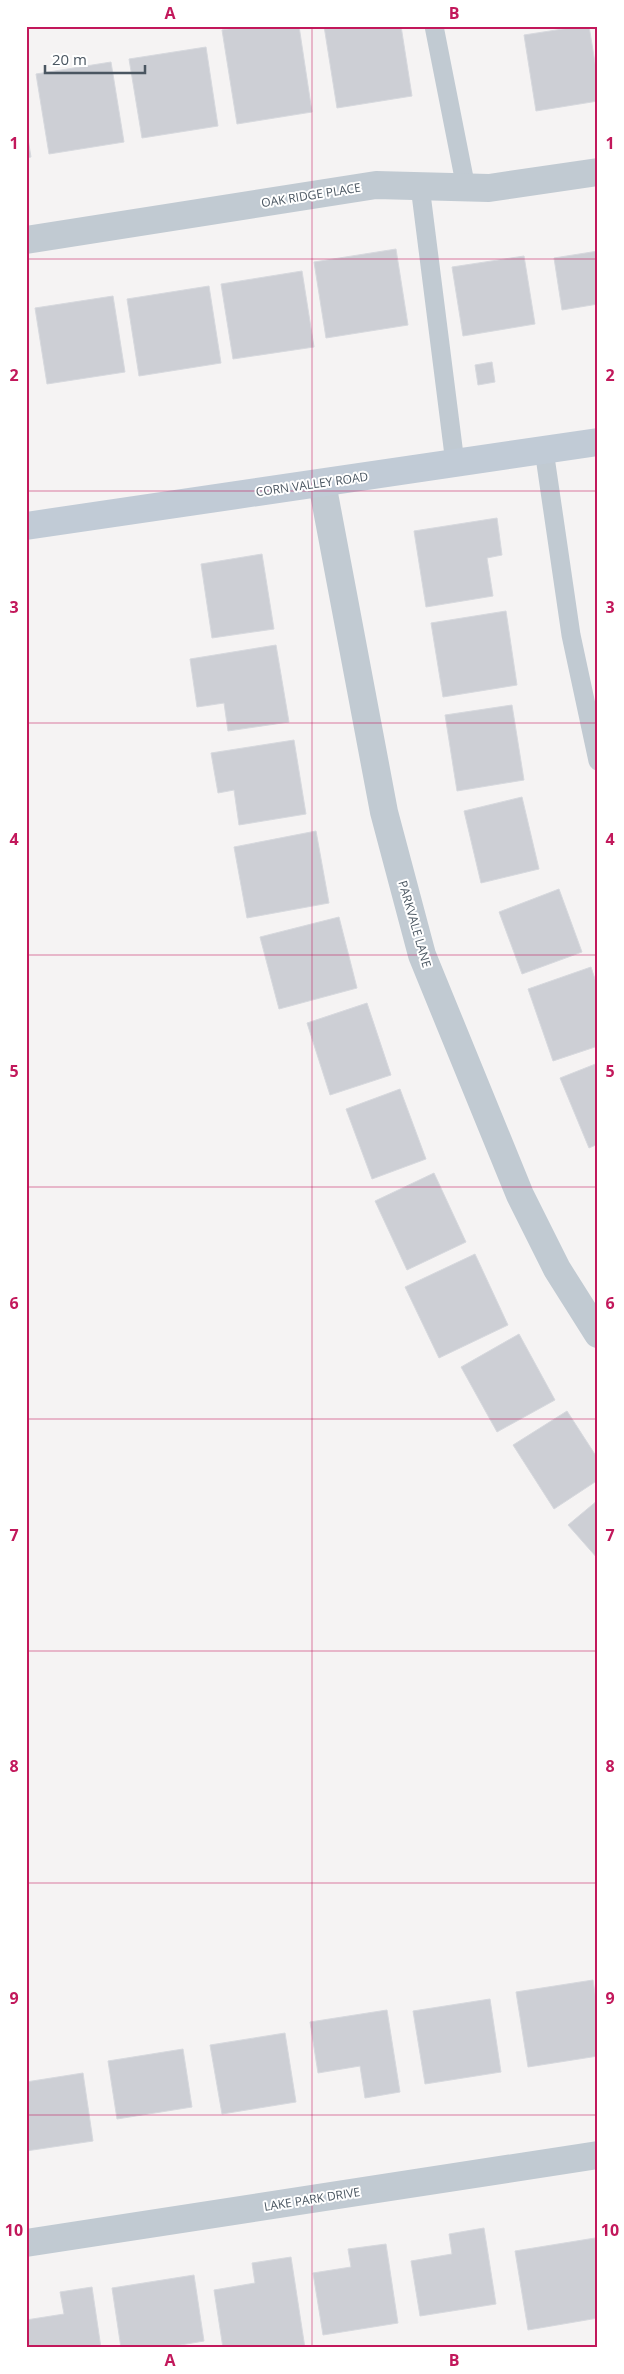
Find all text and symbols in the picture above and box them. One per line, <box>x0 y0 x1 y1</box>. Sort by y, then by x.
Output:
text: A <box>164 2 176 24</box>
text: B <box>449 2 459 24</box>
scale bar <box>45 42 145 74</box>
text: 20 m <box>52 49 87 69</box>
text: 1 <box>9 132 19 154</box>
text: 1 <box>605 132 615 154</box>
street label: OAK RIDGE PLACE <box>260 179 362 211</box>
text: 2 <box>9 364 19 386</box>
text: 2 <box>605 364 615 386</box>
street label: CORN VALLEY ROAD <box>255 468 369 500</box>
text: 3 <box>9 596 19 618</box>
text: 3 <box>605 596 615 618</box>
text: 4 <box>9 828 19 850</box>
text: 4 <box>605 828 615 850</box>
street label: PARKVALE LANE <box>394 878 436 970</box>
text: 5 <box>9 1060 19 1082</box>
text: 5 <box>605 1060 615 1082</box>
text: 6 <box>9 1292 19 1314</box>
text: 6 <box>605 1292 615 1314</box>
text: 7 <box>9 1524 19 1546</box>
text: 7 <box>605 1524 615 1546</box>
text: 8 <box>9 1755 19 1777</box>
text: 8 <box>605 1755 615 1777</box>
text: 9 <box>9 1987 19 2009</box>
text: 9 <box>605 1987 615 2009</box>
street label: LAKE PARK DRIVE <box>263 2183 361 2215</box>
text: 10 <box>5 2219 23 2241</box>
text: 10 <box>601 2219 619 2241</box>
text: A <box>164 2349 176 2371</box>
text: B <box>449 2349 459 2371</box>

